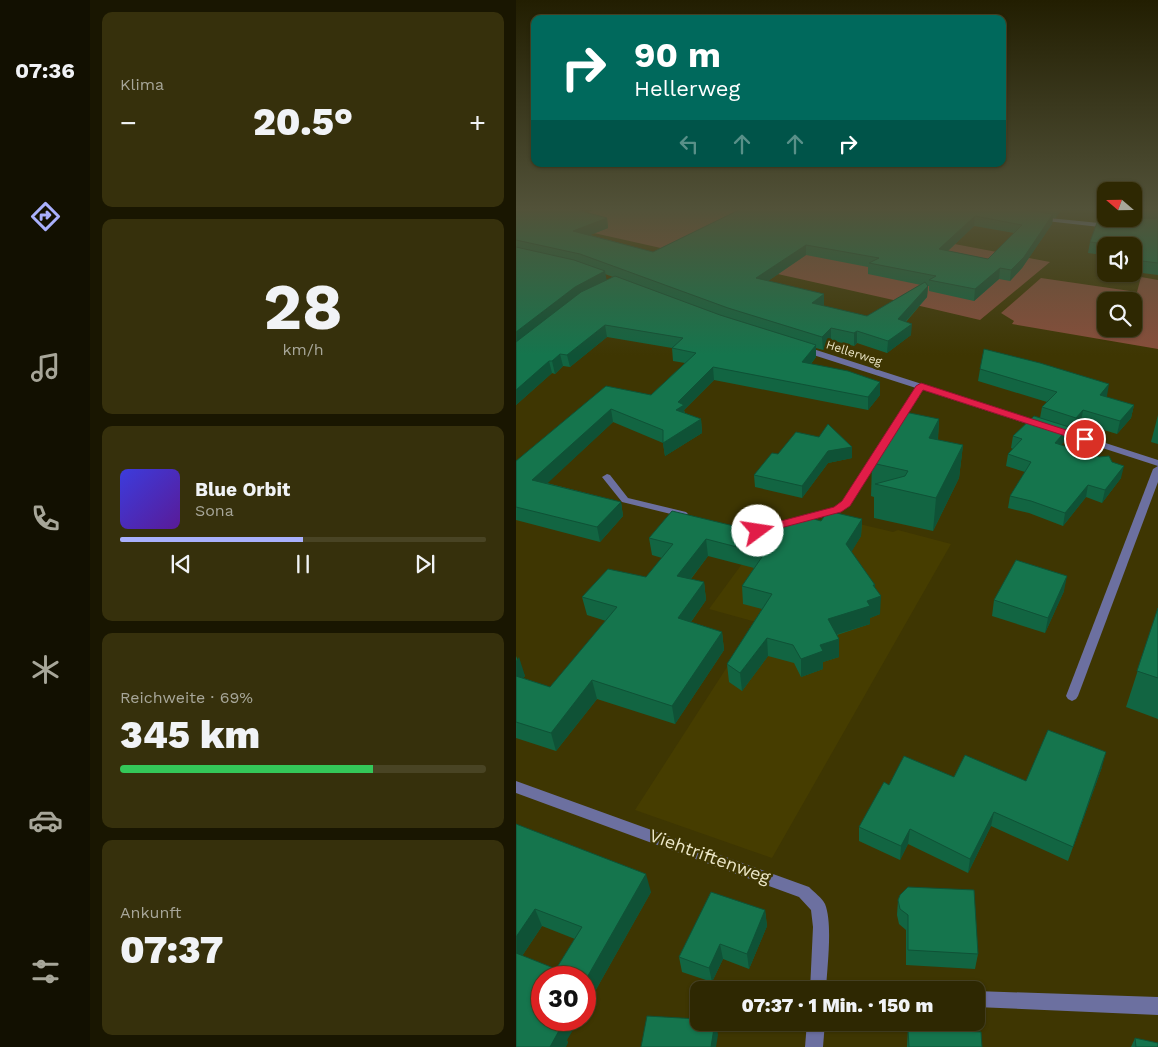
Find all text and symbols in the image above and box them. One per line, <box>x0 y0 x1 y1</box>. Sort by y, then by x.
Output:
text: 90 m <box>634 34 721 76</box>
icon: right <box>551 35 616 100</box>
text: 07:36 <box>15 58 75 83</box>
text: Klima <box>120 75 164 94</box>
text: Hellerweg <box>634 76 740 101</box>
text: 20.5° <box>253 100 353 144</box>
text: − <box>120 106 137 139</box>
text: + <box>469 106 486 139</box>
icon: left <box>675 130 703 158</box>
icon: ahead <box>728 130 756 158</box>
icon: ahead <box>781 130 809 158</box>
icon: right <box>834 130 862 158</box>
north arrow <box>1097 182 1142 228</box>
map controls <box>1097 182 1142 337</box>
icon: directions <box>28 199 63 234</box>
button: sound <box>1097 237 1142 282</box>
text: 28 <box>263 269 343 345</box>
button: search <box>1097 292 1142 337</box>
street label: Hellerweg <box>824 337 884 369</box>
text: km/h <box>282 340 324 359</box>
icon: music <box>28 350 63 385</box>
pin <box>1064 418 1106 460</box>
icon: arrive <box>1071 425 1099 453</box>
text: Blue Orbit <box>195 478 290 501</box>
icon: phone <box>28 501 63 536</box>
text: Sona <box>195 501 234 520</box>
position arrow <box>731 504 783 556</box>
icon: previous <box>167 550 195 578</box>
icon: pause <box>289 550 317 578</box>
icon: next <box>411 550 439 578</box>
icon: climate <box>28 652 63 687</box>
text: Reichweite · 69% <box>120 688 253 707</box>
text: 345 km <box>120 713 260 757</box>
icon: car <box>28 803 63 838</box>
street label: Viehtriftenweg <box>647 824 774 888</box>
text: Ankunft <box>120 903 181 922</box>
text: 07:37 <box>120 928 224 972</box>
icon: filters <box>28 954 63 989</box>
speed limit sign: 30 <box>531 966 596 1031</box>
text: 07:37 · 1 Min. · 150 m <box>742 994 933 1017</box>

